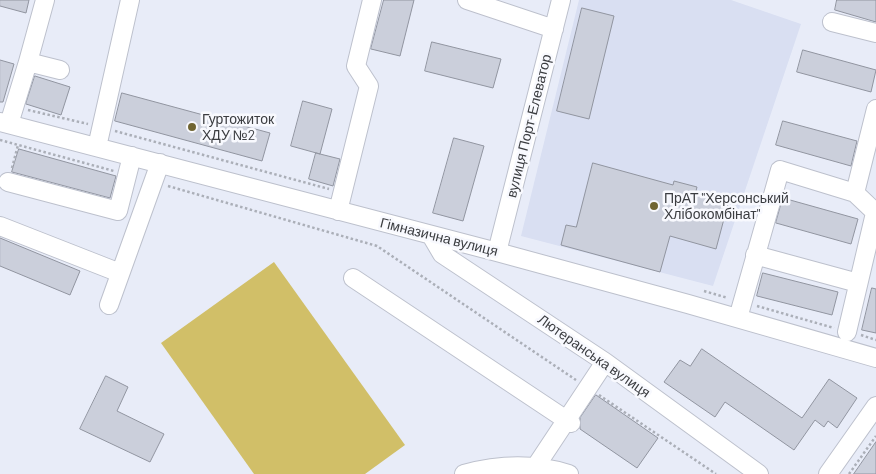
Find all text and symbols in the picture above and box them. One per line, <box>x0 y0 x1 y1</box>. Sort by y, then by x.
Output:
street label: вулиця Порт-Елеватор <box>503 52 555 200</box>
place label: Гуртожиток ХДУ №2 <box>202 111 274 144</box>
marker: Гуртожиток ХДУ №2 <box>186 121 198 133</box>
place label: ПрАТ "Херсонський Хлібокомбінат" <box>664 190 789 222</box>
marker: ПрАТ "Херсонський Хлібокомбінат" <box>648 200 660 212</box>
street label: Гімназична вулиця <box>378 214 500 260</box>
street label: Лютеранська вулиця <box>535 311 653 401</box>

